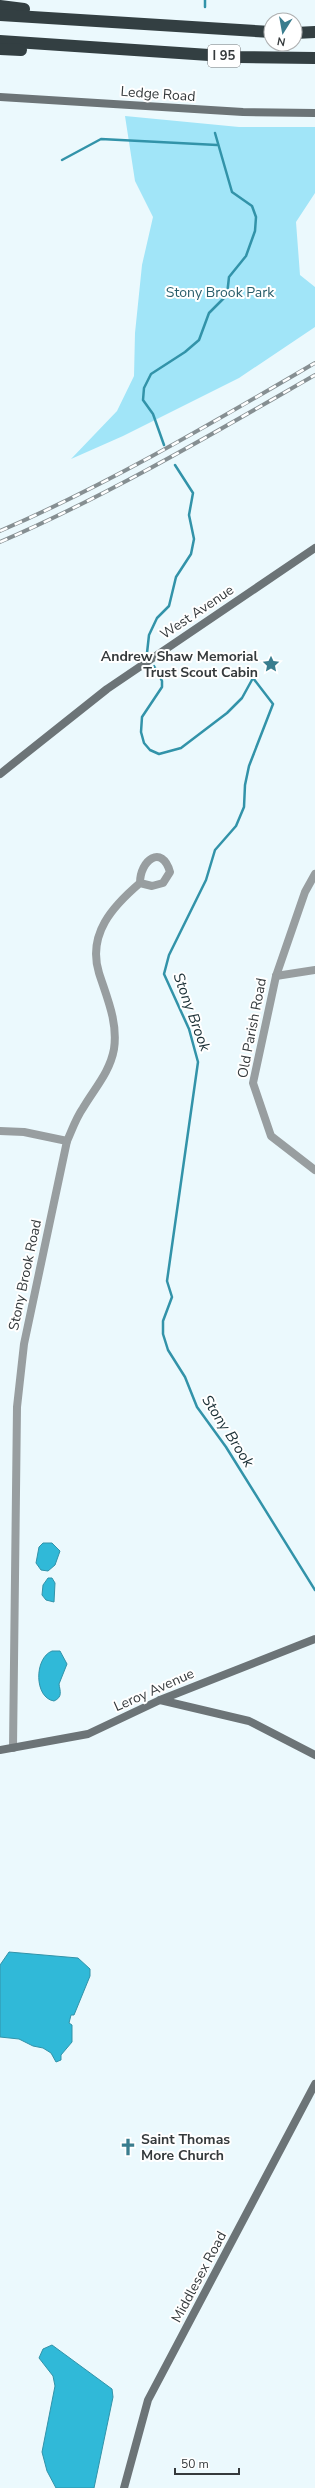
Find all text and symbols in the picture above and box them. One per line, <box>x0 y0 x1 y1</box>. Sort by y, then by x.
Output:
north arrow <box>263 12 303 52</box>
text: N <box>276 33 287 49</box>
road number: I 95 <box>208 45 240 67</box>
street label: Ledge Road <box>120 82 196 106</box>
park label: Stony Brook Park <box>166 283 275 302</box>
street label: West Avenue <box>157 580 237 644</box>
place label: Andrew Shaw Memorial Trust Scout Cabin <box>101 647 259 682</box>
place icon: Andrew Shaw Memorial Trust Scout Cabin <box>261 654 281 674</box>
water label: Stony Brook <box>169 970 216 1055</box>
street label: Old Parish Road <box>233 976 271 1080</box>
street label: Stony Brook Road <box>4 1218 46 1332</box>
water label: Stony Brook <box>197 1391 259 1471</box>
street label: Leroy Avenue <box>111 1664 197 1716</box>
place label: Saint Thomas More Church <box>141 2130 230 2165</box>
church icon: Saint Thomas More Church <box>118 2137 138 2157</box>
street label: Middlesex Road <box>167 2228 231 2326</box>
scale bar <box>175 2450 239 2476</box>
text: 50 m <box>181 2456 209 2472</box>

